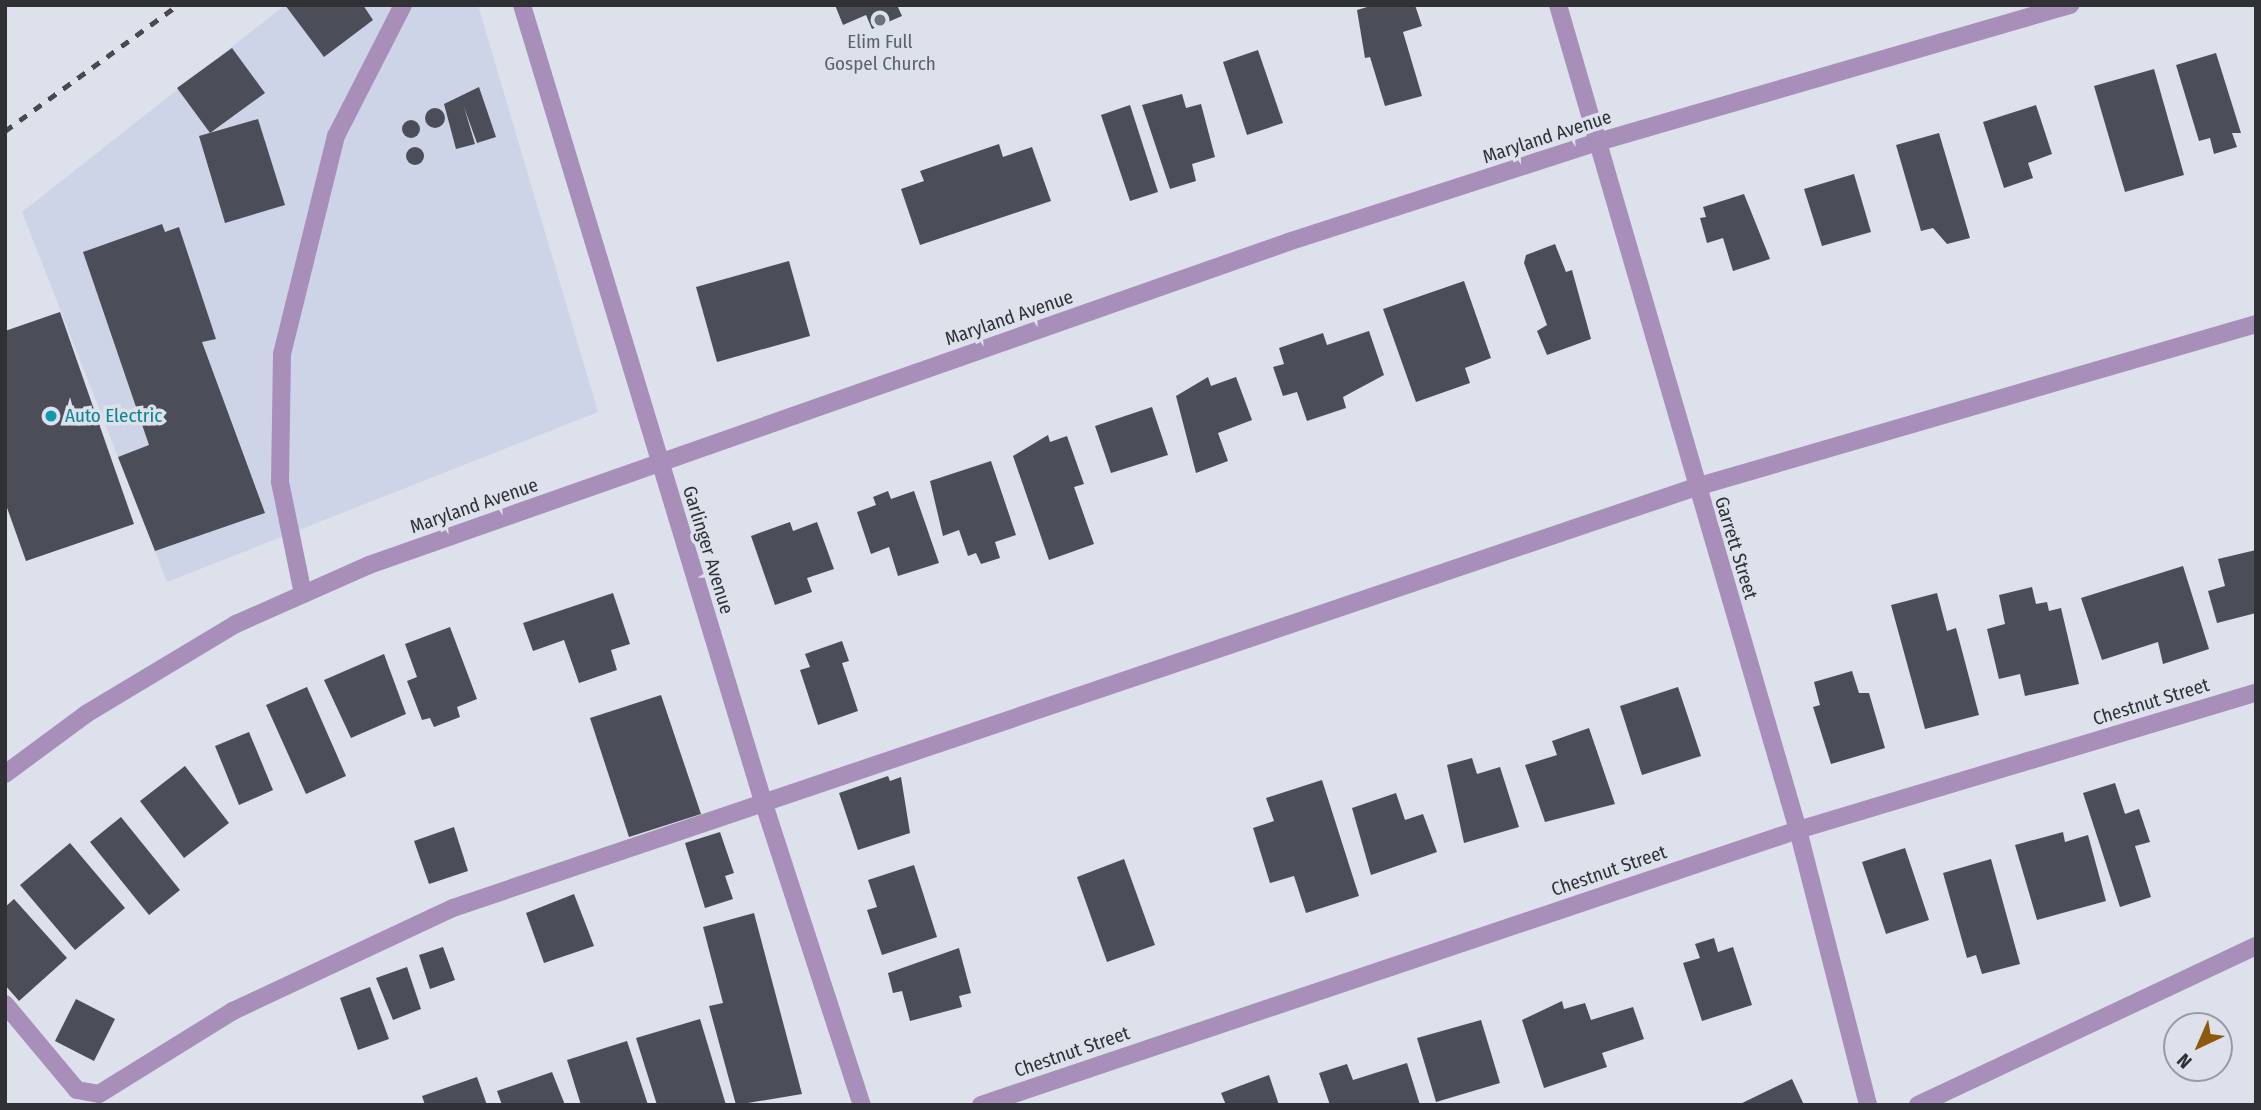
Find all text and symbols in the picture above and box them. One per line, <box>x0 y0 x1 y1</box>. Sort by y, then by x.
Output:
marker: Elim Full Gospel Church <box>872 12 888 28</box>
place label: Elim Full Gospel Church <box>824 31 936 75</box>
street label: Maryland Avenue <box>1480 105 1614 169</box>
street label: Maryland Avenue <box>942 285 1076 351</box>
place label: Auto Electric <box>65 405 162 427</box>
marker: Auto Electric <box>43 408 59 424</box>
street label: Maryland Avenue <box>407 473 541 539</box>
street label: Garlinger Avenue <box>678 483 738 617</box>
street label: Garrett Street <box>1710 494 1762 602</box>
street label: Chestnut Street <box>2090 673 2212 731</box>
street label: Chestnut Street <box>1548 841 1670 901</box>
north arrow <box>2163 1012 2233 1082</box>
street label: Chestnut Street <box>1011 1022 1133 1082</box>
text: N <box>2172 1049 2197 1073</box>

